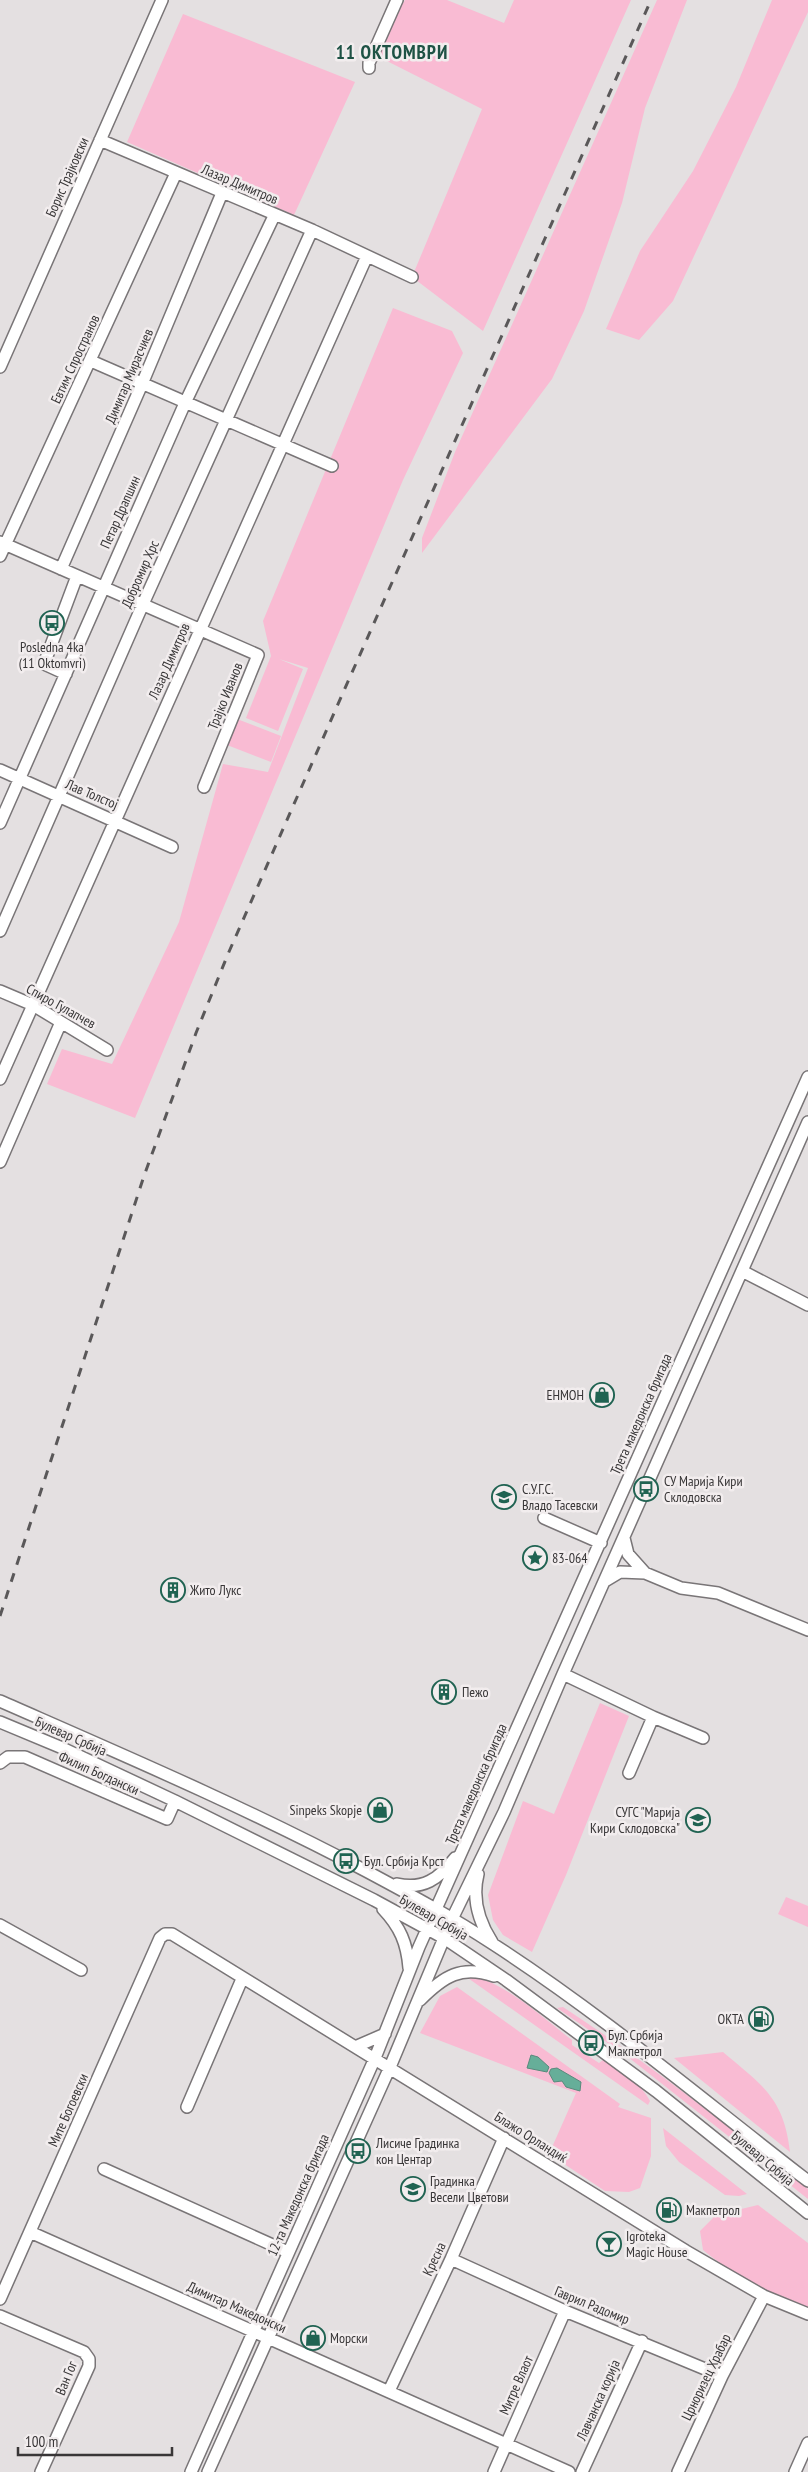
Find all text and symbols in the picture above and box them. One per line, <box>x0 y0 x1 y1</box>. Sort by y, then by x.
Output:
district label: 11 ОКТОМВРИ <box>336 40 448 64</box>
street label: Борис Трајковски <box>41 134 93 220</box>
street label: Лазар Димитров <box>198 159 281 208</box>
street label: Евтим Спространов <box>47 311 104 406</box>
street label: Димитар Мирасчиев <box>101 326 157 426</box>
street label: Петар Драпшин <box>96 473 144 551</box>
street label: Добромир Хрс <box>117 537 163 611</box>
bus stop icon: Posledna 4ka (11 Oktomvri) <box>39 610 65 636</box>
street label: Лазар Димитров <box>144 620 194 703</box>
place label: Posledna 4ka (11 Oktomvri) <box>19 638 86 672</box>
street label: Трајко Иванов <box>203 660 247 732</box>
street label: Лав Толстој <box>62 774 121 813</box>
street label: Спиро Гулапчев <box>23 980 99 1033</box>
street label: Трета македонска бригада <box>606 1351 676 1477</box>
shop icon: ЕНМОН <box>589 1382 615 1408</box>
place label: ЕНМОН <box>546 1386 584 1404</box>
place label: СУ Марија Кири Склодовска <box>664 1472 743 1506</box>
bus stop icon: СУ Марија Кири Склодовска <box>633 1476 659 1502</box>
place label: С.У.Г.С. Владо Тасевски <box>522 1480 598 1514</box>
school or university icon: С.У.Г.С. Владо Тасевски <box>491 1484 517 1510</box>
place icon: 83-064 <box>522 1545 548 1571</box>
place label: 83-064 <box>552 1549 588 1567</box>
building icon: Жито Лукс <box>160 1577 186 1603</box>
place label: Жито Лукс <box>189 1581 241 1599</box>
building icon: Пежо <box>431 1679 457 1705</box>
place label: Пежо <box>462 1683 489 1701</box>
street label: Булевар Србија <box>32 1712 110 1760</box>
street label: Трета македонска бригада <box>441 1721 511 1847</box>
street label: Филип Богдански <box>56 1747 142 1799</box>
shop icon: Sinpeks Skopje <box>367 1797 393 1823</box>
place label: Sinpeks Skopje <box>290 1801 362 1819</box>
place label: СУГС "Марија Кири Склодовска" <box>590 1803 680 1837</box>
school or university icon: СУГС "Марија Кири Склодовска" <box>685 1807 711 1833</box>
bus stop icon: Бул. Србија Крст <box>333 1848 359 1874</box>
place label: Бул. Србија Крст <box>364 1852 445 1870</box>
street label: Булевар Србија <box>396 1890 472 1944</box>
fuel station icon: ОКТА <box>748 2006 774 2032</box>
place label: ОКТА <box>717 2010 744 2028</box>
place label: Бул. Србија Макпетрол <box>608 2026 663 2060</box>
bus stop icon: Бул. Србија Макпетрол <box>578 2030 604 2056</box>
street label: Мите Богоевски <box>44 2071 92 2149</box>
street label: Блажо Орландиќ <box>491 2107 571 2167</box>
street label: Булевар Србија <box>728 2127 798 2189</box>
street label: 12-та Македонска бригада <box>263 2131 333 2259</box>
place label: Лисиче Градинка кон Центар <box>375 2134 459 2168</box>
bus stop icon: Лисиче Градинка кон Центар <box>345 2138 371 2164</box>
place label: Градинка Весели Цветови <box>430 2172 509 2206</box>
school or university icon: Градинка Весели Цветови <box>400 2176 426 2202</box>
fuel station icon: Макпетрол <box>656 2197 682 2223</box>
place label: Макпетрол <box>686 2201 740 2219</box>
place label: Igroteka Magic House <box>626 2227 688 2261</box>
bar icon: Igroteka Magic House <box>596 2231 622 2257</box>
street label: Кресна <box>418 2239 450 2279</box>
street label: Димитар Македонски <box>185 2277 289 2337</box>
street label: Гаврил Радомир <box>552 2282 632 2328</box>
shop icon: Морски <box>300 2325 326 2351</box>
place label: Морски <box>330 2329 368 2347</box>
street label: Црноризец Храбар <box>677 2331 735 2423</box>
street label: Митре Влаот <box>495 2352 537 2417</box>
street label: Лавчанска корија <box>572 2357 624 2444</box>
street label: Ван Гог <box>51 2358 81 2398</box>
scale bar <box>18 2424 171 2456</box>
text: 100 m <box>25 2432 58 2451</box>

